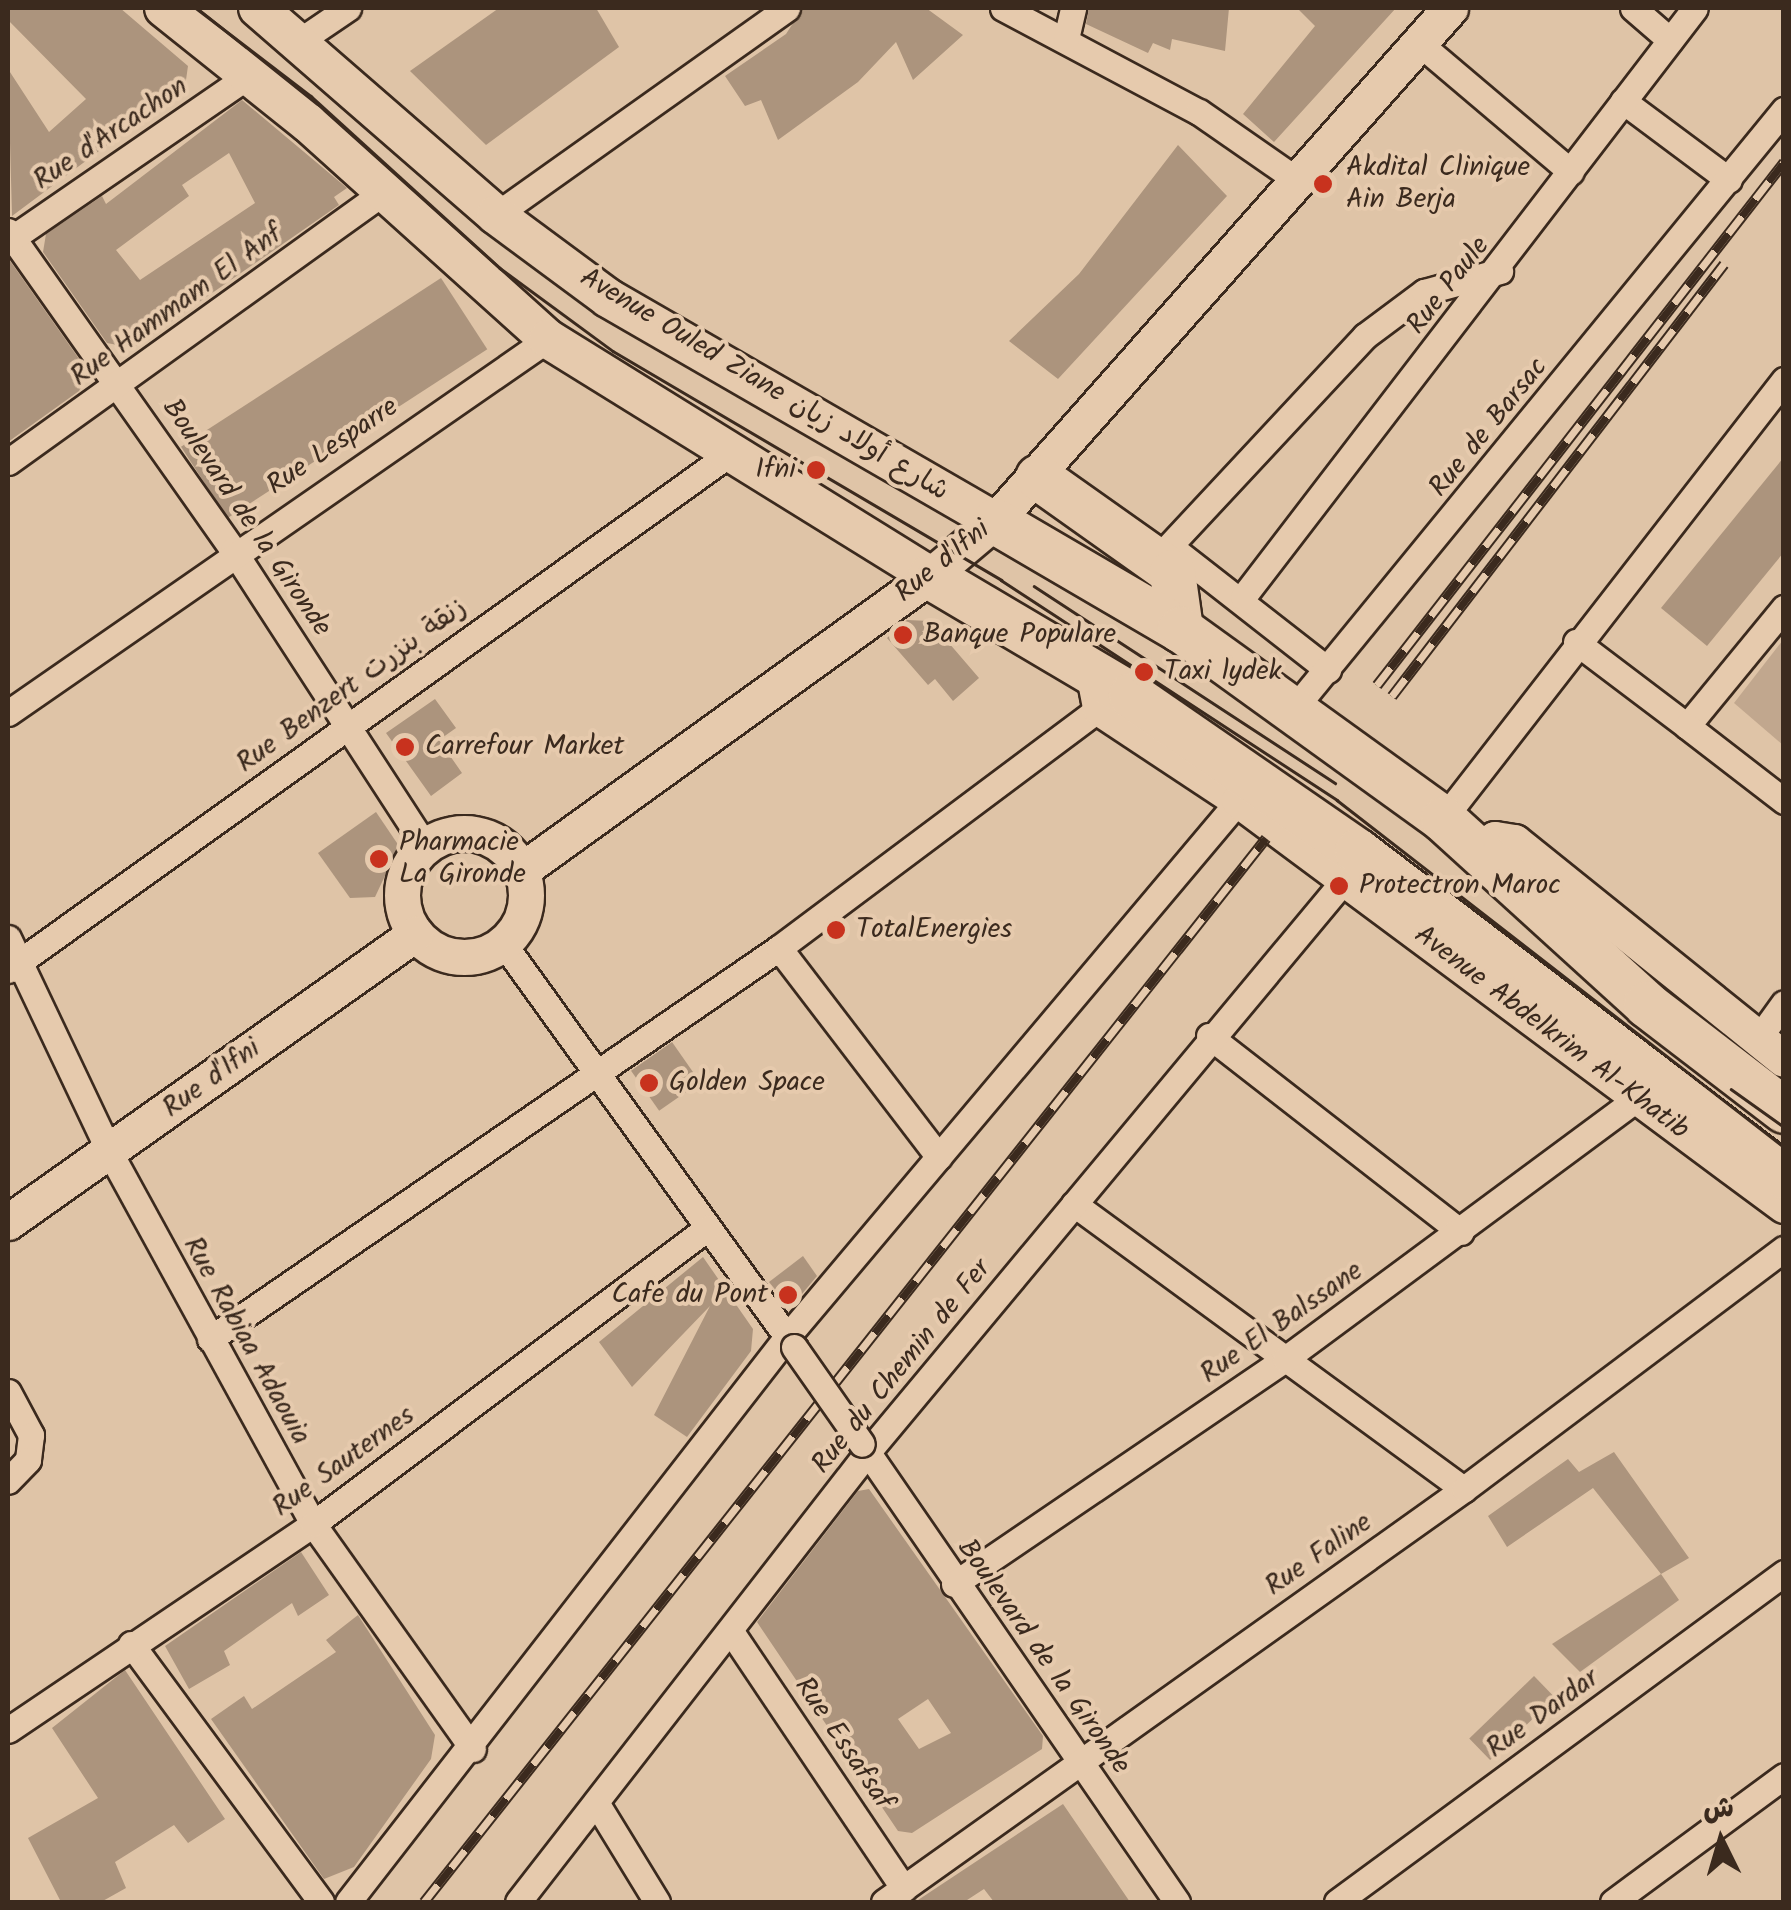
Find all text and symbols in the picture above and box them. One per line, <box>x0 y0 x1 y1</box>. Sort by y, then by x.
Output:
street label: Rue d'Arcachon <box>28 70 194 198</box>
place label: Akdital Clinique Ain Berja <box>1346 151 1530 217</box>
marker: Akdital Clinique Ain Berja <box>1310 171 1336 197</box>
street label: Rue Hammam El Anf <box>64 218 290 394</box>
street label: Rue Paule <box>1400 230 1498 342</box>
street label: Avenue Ouled Ziane شارع أولاد زيان <box>573 261 955 509</box>
street label: Rue de Barsac <box>1423 352 1555 504</box>
street label: Rue Lesparre <box>261 391 405 503</box>
street label: Boulevard de la Gironde <box>154 393 338 643</box>
place label: Ifni <box>755 453 796 487</box>
marker: Ifni <box>805 459 827 481</box>
street label: Rue d'Ifni <box>889 514 997 610</box>
street label: Rue Benzert زنقة بنزرت <box>231 591 473 781</box>
place label: Banque Populare <box>923 618 1116 652</box>
marker: Banque Populare <box>892 624 914 646</box>
place label: Taxi lydek <box>1164 655 1282 689</box>
marker: Taxi lydek <box>1133 661 1155 683</box>
place label: Carrefour Market <box>425 730 624 764</box>
marker: Carrefour Market <box>394 736 416 758</box>
place label: Pharmacie La Gironde <box>399 826 526 892</box>
marker: Pharmacie La Gironde <box>368 848 390 870</box>
place label: Protectron Maroc <box>1359 869 1561 903</box>
marker: Protectron Maroc <box>1328 875 1350 897</box>
place label: TotalEnergies <box>856 913 1012 947</box>
marker: TotalEnergies <box>825 919 847 941</box>
street label: Avenue Abdelkrim Al-Khatib <box>1407 919 1695 1147</box>
street label: Rue d'Ifni <box>157 1032 267 1126</box>
place label: Golden Space <box>669 1066 825 1100</box>
marker: Golden Space <box>638 1072 660 1094</box>
street label: Rue Rabiaa Adaouia <box>175 1231 317 1451</box>
street label: Rue du Chemin de Fer <box>805 1253 999 1481</box>
street label: Rue El Balssane <box>1194 1255 1370 1391</box>
place label: Cafe du Pont <box>611 1278 768 1312</box>
marker: Cafe du Pont <box>777 1284 799 1306</box>
street label: Rue Sauternes <box>266 1399 422 1525</box>
street label: Rue Faline <box>1259 1506 1379 1604</box>
street label: Boulevard de la Gironde <box>949 1533 1137 1781</box>
street label: Rue Dardar <box>1480 1662 1606 1766</box>
street label: Rue Essafsaf <box>786 1671 900 1817</box>
text: ش <box>1701 1786 1736 1833</box>
north arrow <box>1671 1790 1771 1890</box>

